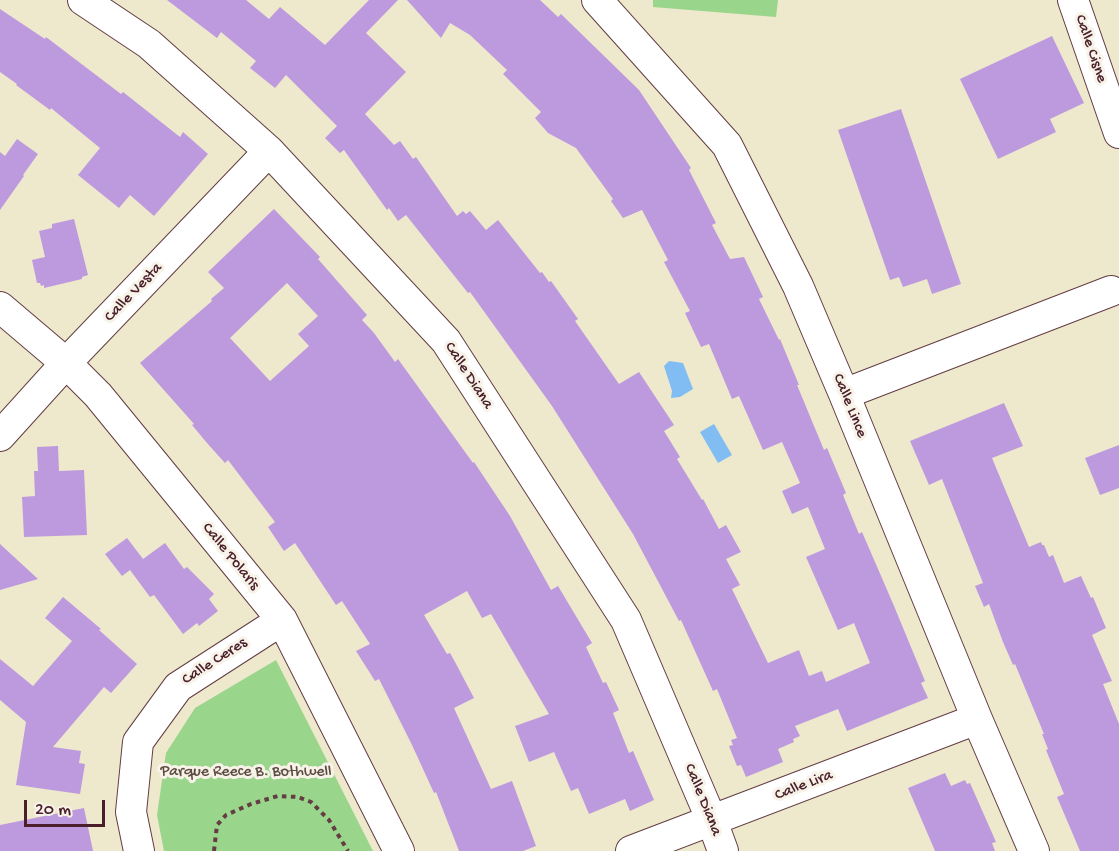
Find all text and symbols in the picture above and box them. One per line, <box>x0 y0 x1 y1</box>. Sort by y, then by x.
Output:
street label: Calle Cisne <box>1069 13 1111 85</box>
street label: Calle Vesta <box>101 259 167 327</box>
street label: Calle Diana <box>439 339 497 413</box>
street label: Calle Lince <box>827 371 871 441</box>
street label: Calle Polaris <box>197 519 263 595</box>
street label: Calle Ceres <box>179 634 251 690</box>
street label: Calle Diana <box>679 761 725 839</box>
park label: Parque Reece B. Bothwell <box>160 763 332 783</box>
street label: Calle Lira <box>772 766 836 806</box>
scale bar <box>27 788 108 826</box>
text: 20 m <box>35 800 71 821</box>

